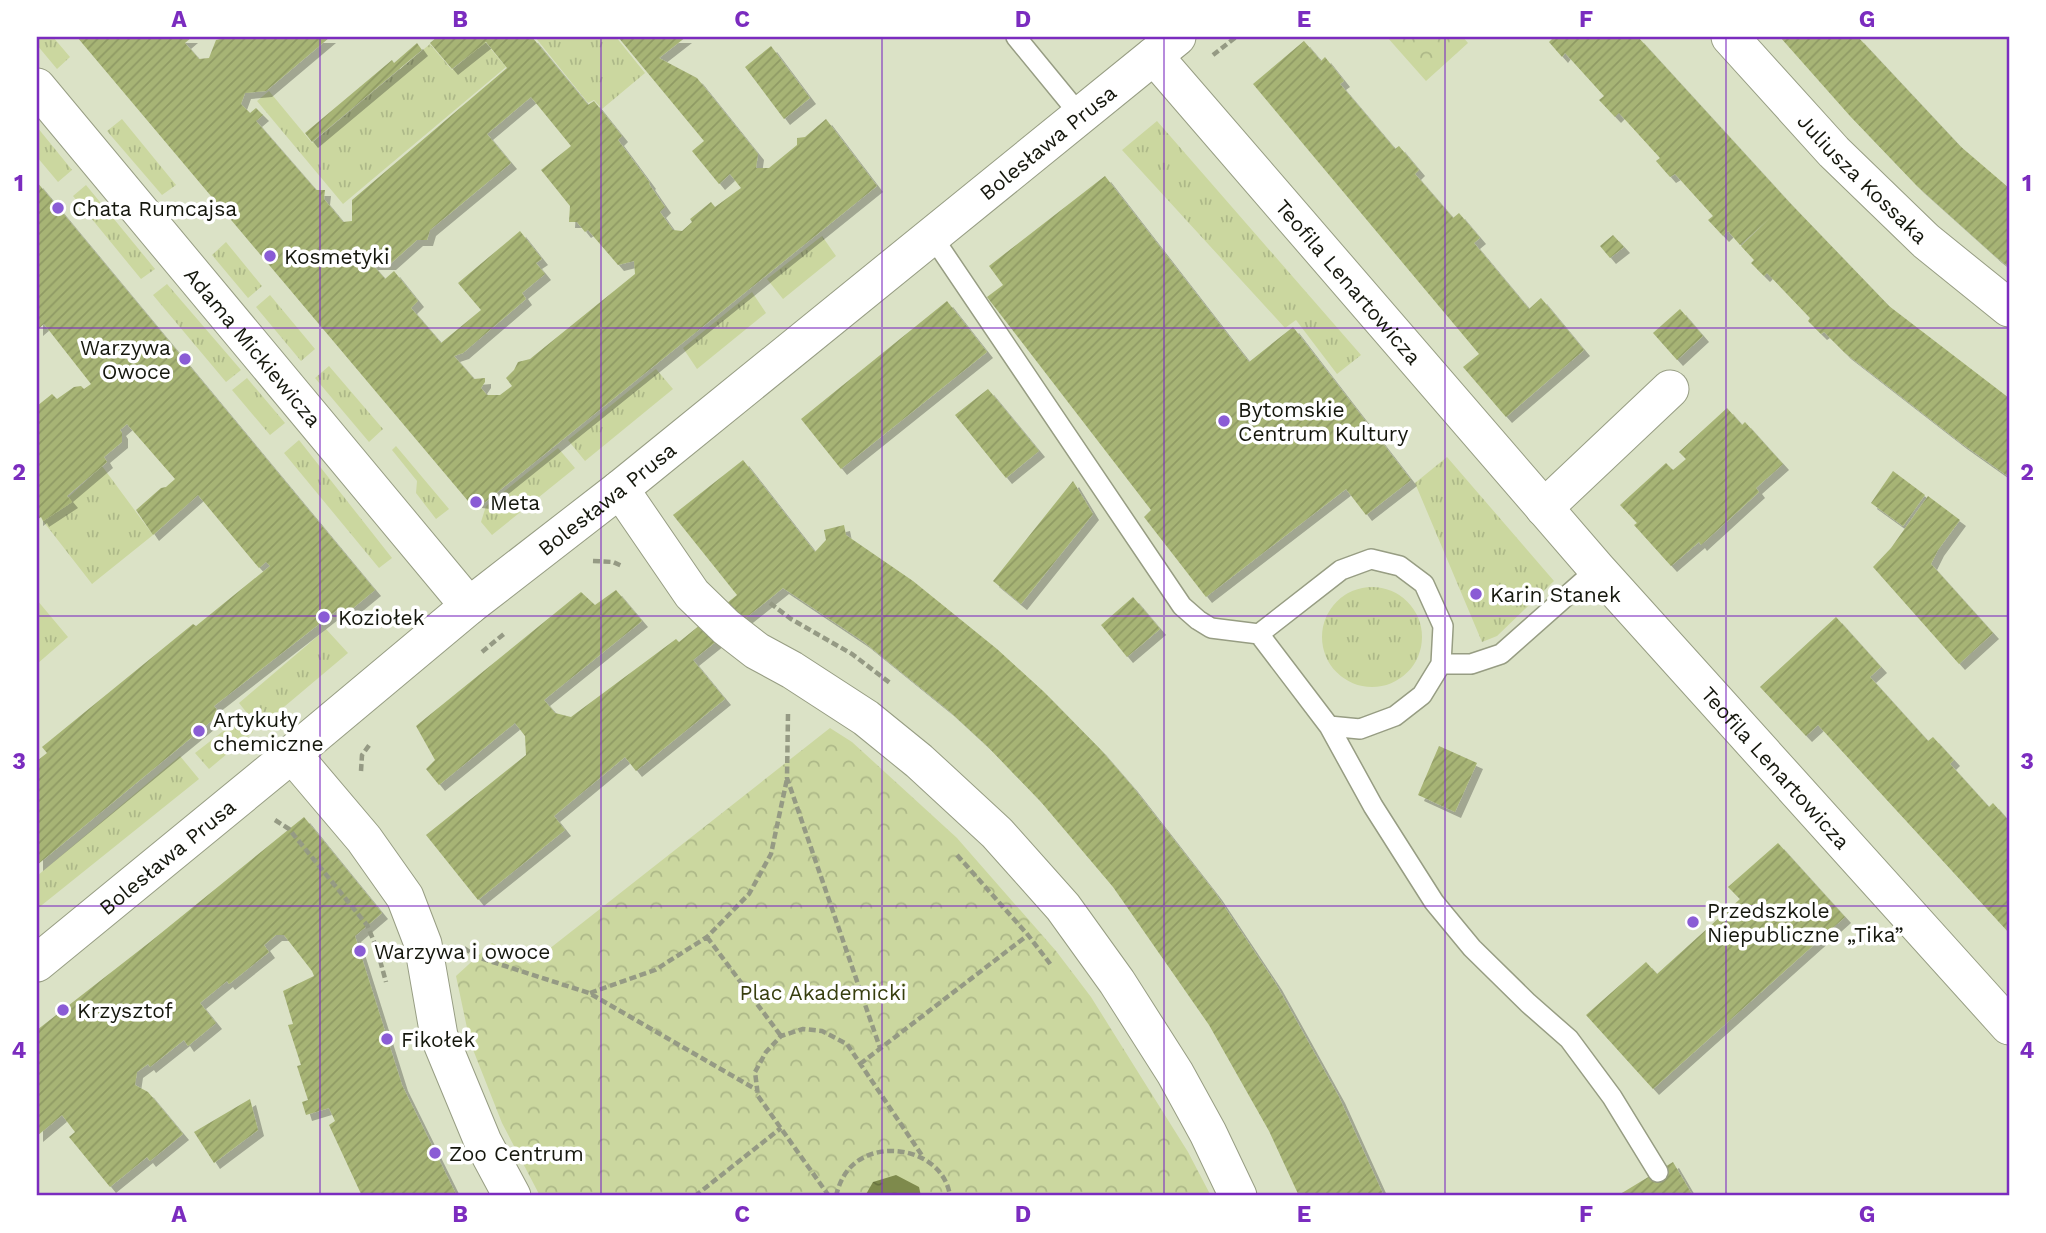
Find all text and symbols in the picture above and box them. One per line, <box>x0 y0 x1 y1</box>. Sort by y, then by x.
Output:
text: A <box>171 6 187 33</box>
text: B <box>452 6 468 33</box>
text: C <box>734 6 750 33</box>
text: D <box>1015 6 1031 33</box>
text: E <box>1297 6 1311 33</box>
text: F <box>1579 6 1593 33</box>
text: G <box>1859 6 1875 33</box>
street label: Bolesława Prusa <box>974 79 1121 205</box>
street label: Juliusza Kossaka <box>1793 108 1933 249</box>
text: 1 <box>14 170 24 197</box>
text: 1 <box>2022 170 2032 197</box>
street label: Teofila Lenartowicza <box>1271 194 1427 369</box>
place label: Chata Rumcajsa <box>72 196 237 221</box>
marker: Chata Rumcajsa <box>50 200 66 216</box>
place label: Kosmetyki <box>284 244 390 269</box>
marker: Kosmetyki <box>262 248 278 264</box>
street label: Adama Mickiewicza <box>180 262 327 432</box>
place label: Warzywa Owoce <box>80 335 171 384</box>
marker: Warzywa Owoce <box>177 351 193 367</box>
place label: Bytomskie Centrum Kultury <box>1238 397 1408 446</box>
marker: Bytomskie Centrum Kultury <box>1216 413 1232 429</box>
street label: Bolesława Prusa <box>533 436 681 561</box>
text: 2 <box>12 459 26 486</box>
text: 2 <box>2020 459 2034 486</box>
place label: Meta <box>490 490 540 515</box>
marker: Meta <box>468 494 484 510</box>
place label: Karin Stanek <box>1490 582 1621 607</box>
marker: Karin Stanek <box>1468 586 1484 602</box>
place label: Koziołek <box>338 605 425 630</box>
marker: Koziołek <box>316 609 332 625</box>
street label: Teofila Lenartowicza <box>1696 681 1856 854</box>
place label: Artykuły chemiczne <box>213 707 324 756</box>
marker: Artykuły chemiczne <box>191 723 207 739</box>
text: 3 <box>12 748 26 775</box>
text: 3 <box>2020 748 2034 775</box>
street label: Bolesława Prusa <box>94 793 240 920</box>
place label: Przedszkole Niepubliczne „Tika” <box>1707 898 1904 947</box>
marker: Przedszkole Niepubliczne „Tika” <box>1685 914 1701 930</box>
place label: Warzywa i owoce <box>374 939 550 964</box>
marker: Warzywa i owoce <box>352 943 368 959</box>
park label: Plac Akademicki <box>740 980 906 1005</box>
place label: Krzysztof <box>77 998 173 1023</box>
marker: Krzysztof <box>55 1002 71 1018</box>
place label: Fikołek <box>401 1027 475 1052</box>
marker: Fikołek <box>379 1031 395 1047</box>
text: 4 <box>12 1037 27 1064</box>
text: 4 <box>2020 1037 2035 1064</box>
place label: Zoo Centrum <box>449 1141 584 1166</box>
marker: Zoo Centrum <box>427 1145 443 1161</box>
text: A <box>171 1201 187 1228</box>
text: B <box>452 1201 468 1228</box>
text: C <box>734 1201 750 1228</box>
text: D <box>1015 1201 1031 1228</box>
text: E <box>1297 1201 1311 1228</box>
text: F <box>1579 1201 1593 1228</box>
text: G <box>1859 1201 1875 1228</box>

